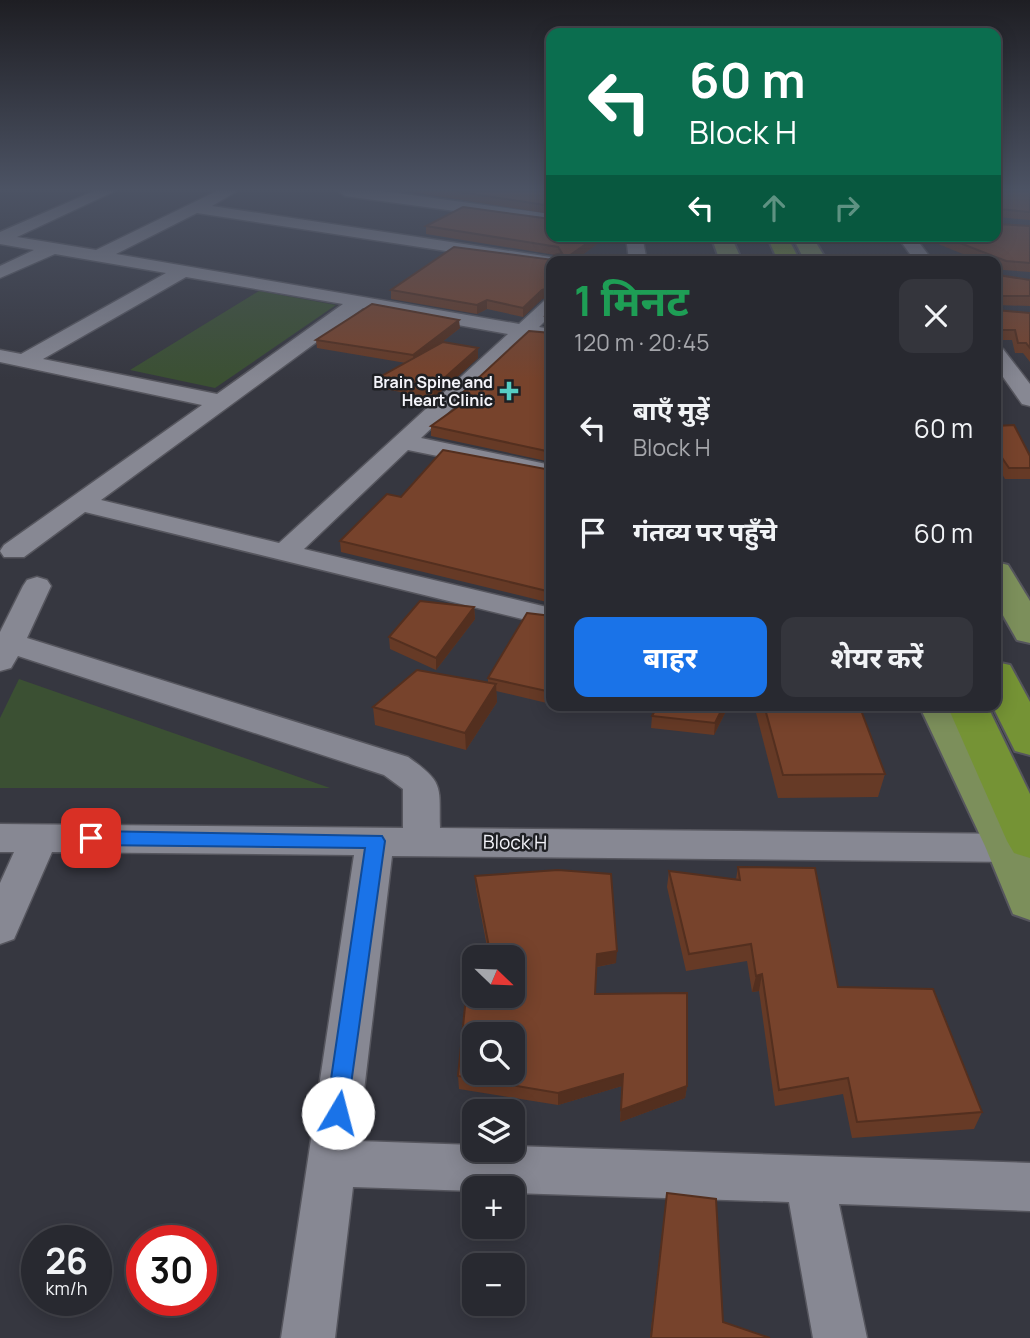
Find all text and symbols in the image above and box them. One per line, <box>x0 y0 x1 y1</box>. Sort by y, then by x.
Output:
text: 60 m <box>689 46 806 113</box>
icon: left <box>574 56 665 147</box>
text: Block H <box>689 110 797 154</box>
icon: left <box>682 189 720 227</box>
icon: ahead <box>755 189 793 227</box>
icon: right <box>828 189 866 227</box>
text: 1 मिनट <box>574 271 689 329</box>
button: close <box>899 279 973 353</box>
text: 120 m · 20:45 <box>574 326 709 358</box>
place label: Brain Spine and Heart Clinic <box>373 371 493 411</box>
marker: Brain Spine and Heart Clinic <box>499 381 519 401</box>
text: बाएँ मुड़ें <box>633 392 710 428</box>
icon: left <box>574 409 612 447</box>
text: 60 m <box>914 410 973 446</box>
text: Block H <box>633 431 711 463</box>
text: गंतव्य पर पहुँचे <box>633 513 777 549</box>
icon: arrive <box>574 514 612 552</box>
text: 60 m <box>914 515 973 551</box>
button: बाहर <box>574 617 767 697</box>
button: शेयर करें <box>781 617 973 697</box>
pin <box>61 808 121 868</box>
icon: arrive <box>72 819 110 857</box>
street label: Block H <box>483 828 547 856</box>
north arrow <box>462 945 525 1008</box>
map controls <box>462 945 525 1316</box>
button: search <box>462 1022 525 1085</box>
position arrow <box>301 1076 375 1150</box>
button: layers <box>462 1099 525 1162</box>
button: + <box>462 1176 525 1239</box>
speed limit sign: 30 <box>126 1225 217 1316</box>
text: 26 <box>45 1237 88 1285</box>
button: − <box>462 1253 525 1316</box>
text: km/h <box>46 1276 87 1300</box>

